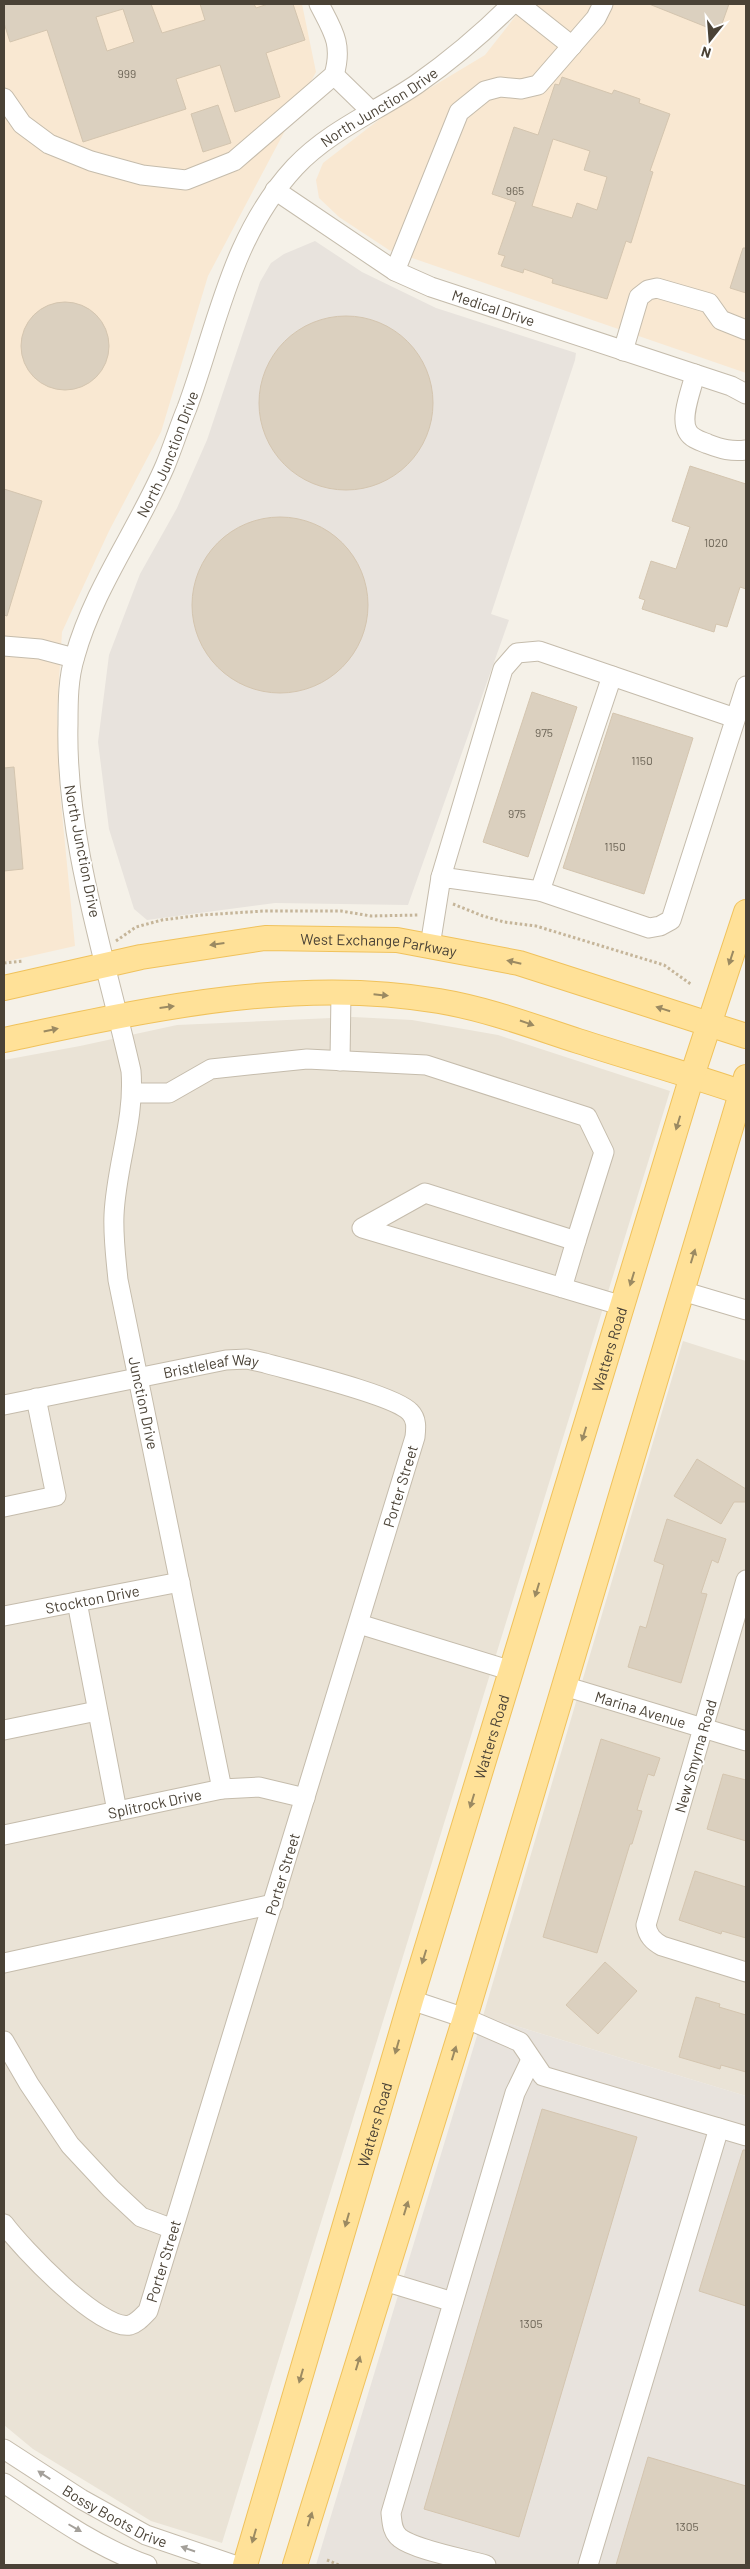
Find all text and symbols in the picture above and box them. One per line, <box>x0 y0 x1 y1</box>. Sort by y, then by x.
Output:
north arrow <box>685 15 735 65</box>
text: N <box>699 43 713 62</box>
street label: North Junction Drive <box>317 63 441 150</box>
house number: 999 <box>118 66 136 80</box>
house number: 965 <box>506 183 524 197</box>
street label: Medical Drive <box>450 286 537 330</box>
street label: North Junction Drive <box>133 389 201 520</box>
house number: 1020 <box>704 535 728 549</box>
house number: 975 <box>535 725 553 739</box>
house number: 1150 <box>631 753 653 767</box>
street label: North Junction Drive <box>61 783 105 919</box>
house number: 975 <box>508 806 526 820</box>
house number: 1150 <box>604 839 626 853</box>
street label: West Exchange Parkway <box>300 930 458 960</box>
one-way arrow <box>209 941 225 949</box>
one-way arrow <box>727 951 734 966</box>
one-way arrow <box>506 958 521 966</box>
one-way arrow <box>373 991 389 999</box>
one-way arrow <box>159 1003 175 1011</box>
one-way arrow <box>656 1004 671 1012</box>
one-way arrow <box>520 1020 535 1028</box>
one-way arrow <box>44 1026 59 1034</box>
one-way arrow <box>674 1116 682 1131</box>
one-way arrow <box>689 1249 697 1264</box>
one-way arrow <box>627 1271 635 1286</box>
street label: Watters Road <box>588 1305 630 1394</box>
street label: Bristleleaf Way <box>161 1350 261 1382</box>
street label: Junction Drive <box>125 1355 163 1451</box>
one-way arrow <box>580 1427 588 1442</box>
street label: Porter Street <box>379 1443 421 1529</box>
street label: Stockton Drive <box>44 1581 141 1617</box>
one-way arrow <box>532 1582 540 1597</box>
street label: Marina Avenue <box>593 1687 688 1731</box>
street label: Watters Road <box>470 1692 512 1781</box>
street label: New Smyrna Road <box>670 1697 720 1815</box>
street label: Splitrock Drive <box>106 1785 203 1822</box>
one-way arrow <box>467 1794 475 1809</box>
street label: Porter Street <box>261 1831 303 1917</box>
one-way arrow <box>420 1949 428 1964</box>
one-way arrow <box>393 2040 401 2055</box>
one-way arrow <box>451 2045 459 2060</box>
street label: Watters Road <box>353 2080 395 2169</box>
one-way arrow <box>403 2201 411 2216</box>
one-way arrow <box>342 2212 350 2227</box>
street label: Porter Street <box>142 2218 184 2304</box>
house number: 1305 <box>519 2316 543 2330</box>
one-way arrow <box>355 2356 362 2371</box>
one-way arrow <box>296 2368 304 2383</box>
one-way arrow <box>37 2471 51 2480</box>
street label: Bossy Boots Drive <box>59 2481 170 2551</box>
one-way arrow <box>306 2511 314 2526</box>
house number: 1305 <box>675 2519 699 2533</box>
one-way arrow <box>67 2524 82 2532</box>
one-way arrow <box>249 2529 257 2544</box>
one-way arrow <box>180 2545 195 2553</box>

